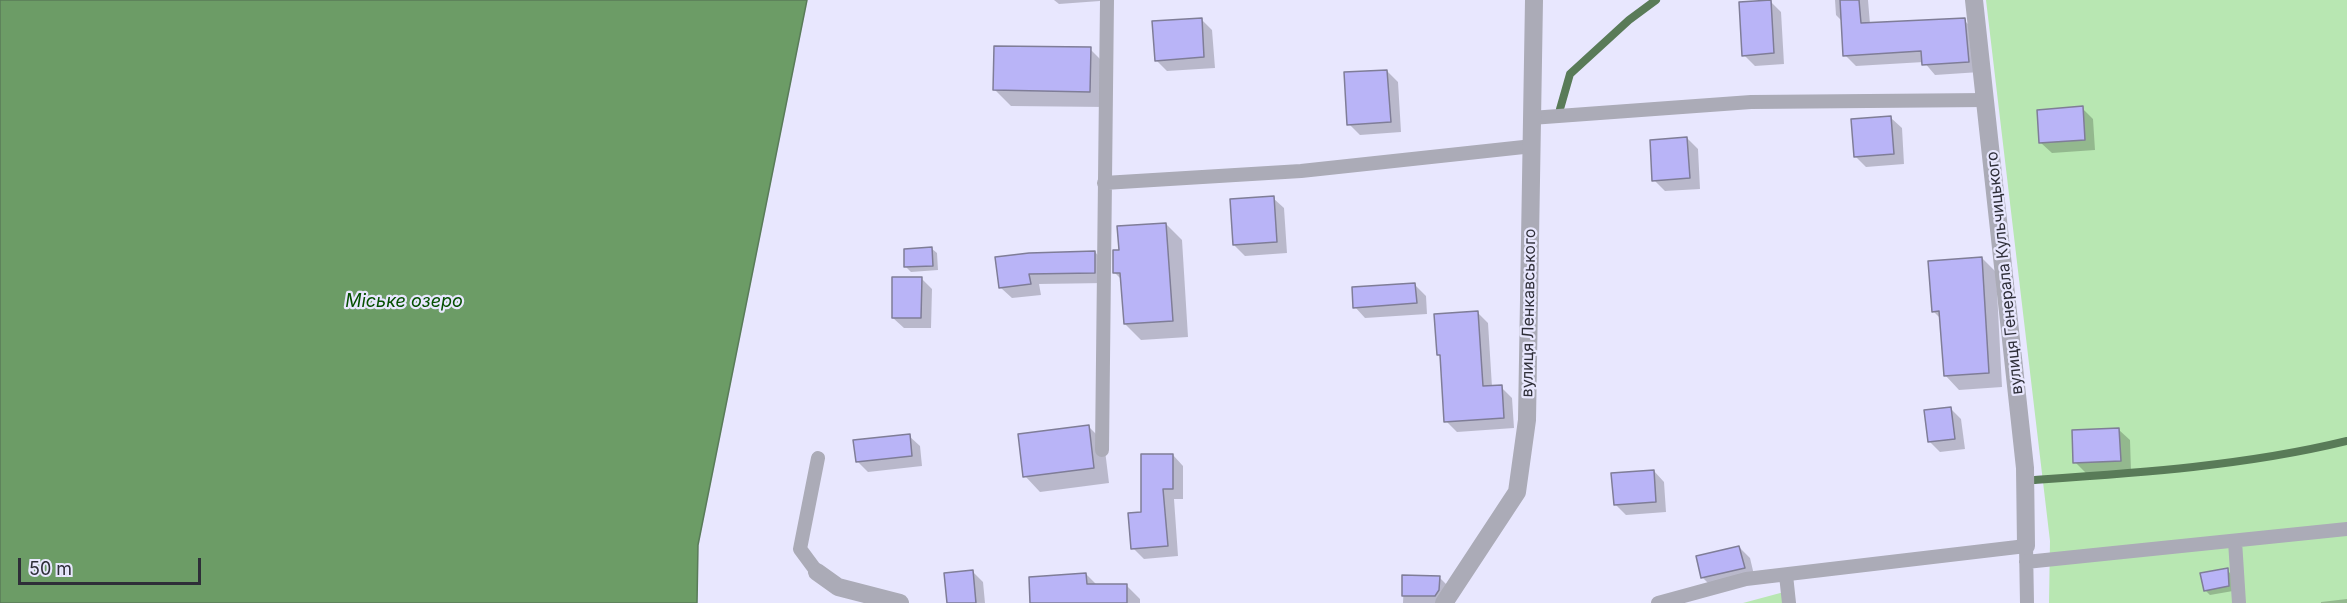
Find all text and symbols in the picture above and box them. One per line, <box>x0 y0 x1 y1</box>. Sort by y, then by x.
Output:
street label: вулиця Генерала Кульчицького <box>1983 150 2027 396</box>
street label: вулиця Ленкавського <box>1518 229 1540 397</box>
water label: Міське озеро <box>345 291 463 313</box>
scale bar <box>21 546 204 584</box>
text: 50 m <box>29 558 72 579</box>

